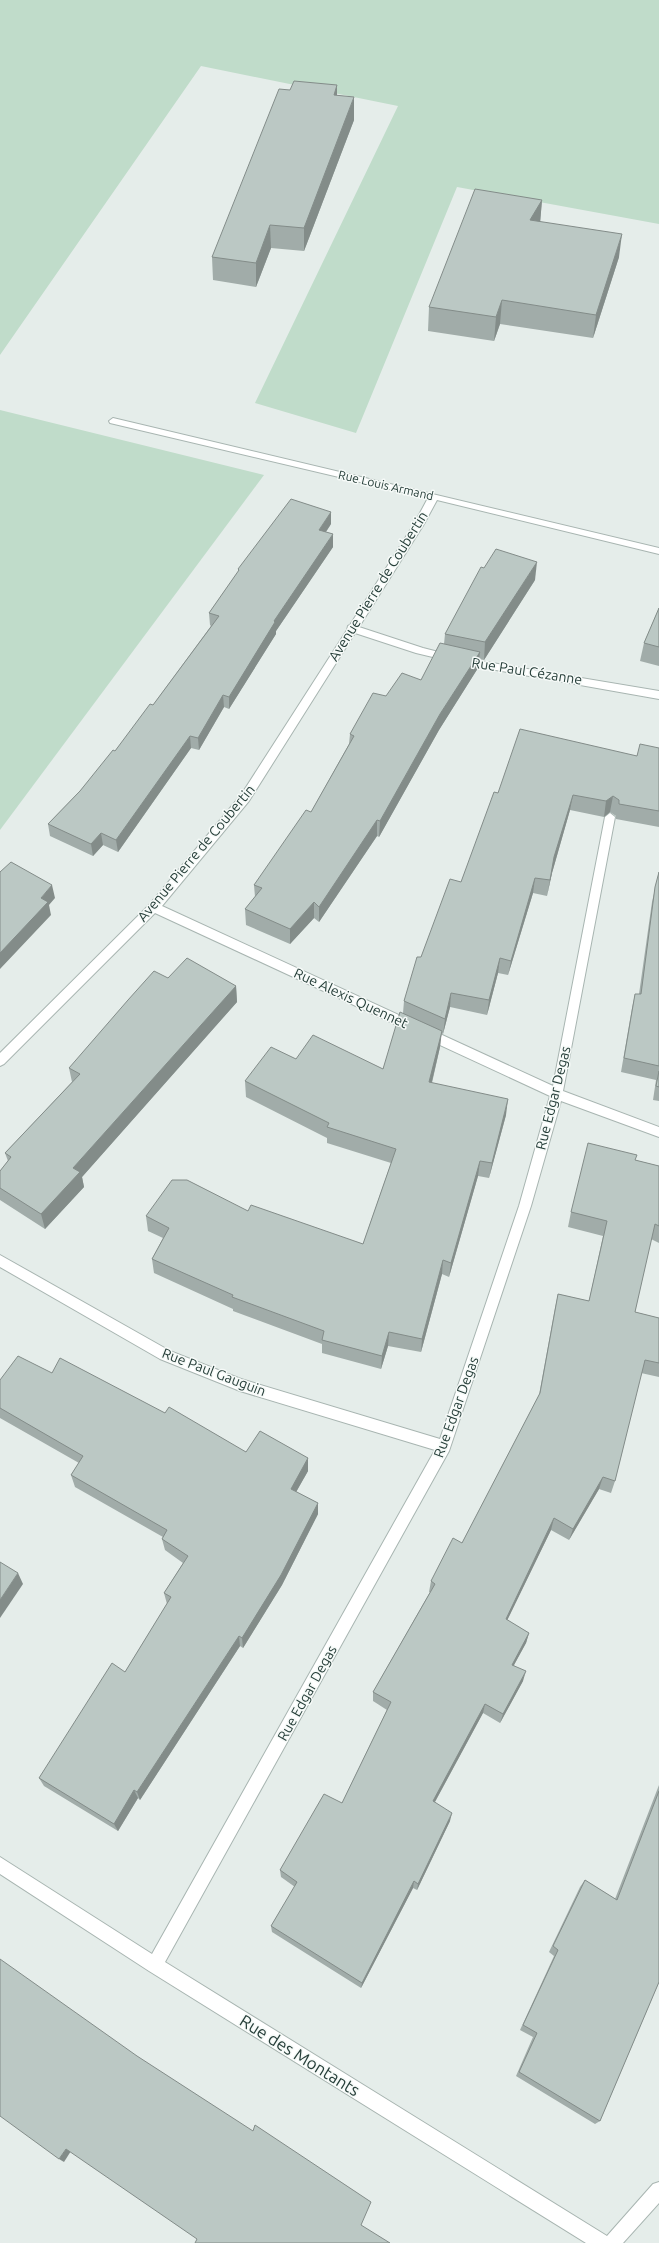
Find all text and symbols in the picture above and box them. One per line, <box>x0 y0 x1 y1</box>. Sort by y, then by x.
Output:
street label: Rue Louis Armand <box>337 468 435 502</box>
street label: Avenue Pierre de Coubertin <box>325 508 431 664</box>
street label: Rue Paul Cézanne <box>471 654 583 688</box>
street label: Avenue Pierre de Coubertin <box>134 781 258 925</box>
street label: Rue Alexis Quennet <box>292 965 411 1032</box>
street label: Rue Edgar Degas <box>532 1045 574 1151</box>
street label: Rue Paul Gauguin <box>160 1345 268 1399</box>
street label: Rue Edgar Degas <box>430 1354 482 1460</box>
street label: Rue Edgar Degas <box>274 1643 340 1743</box>
street label: Rue des Montants <box>237 2010 363 2100</box>

